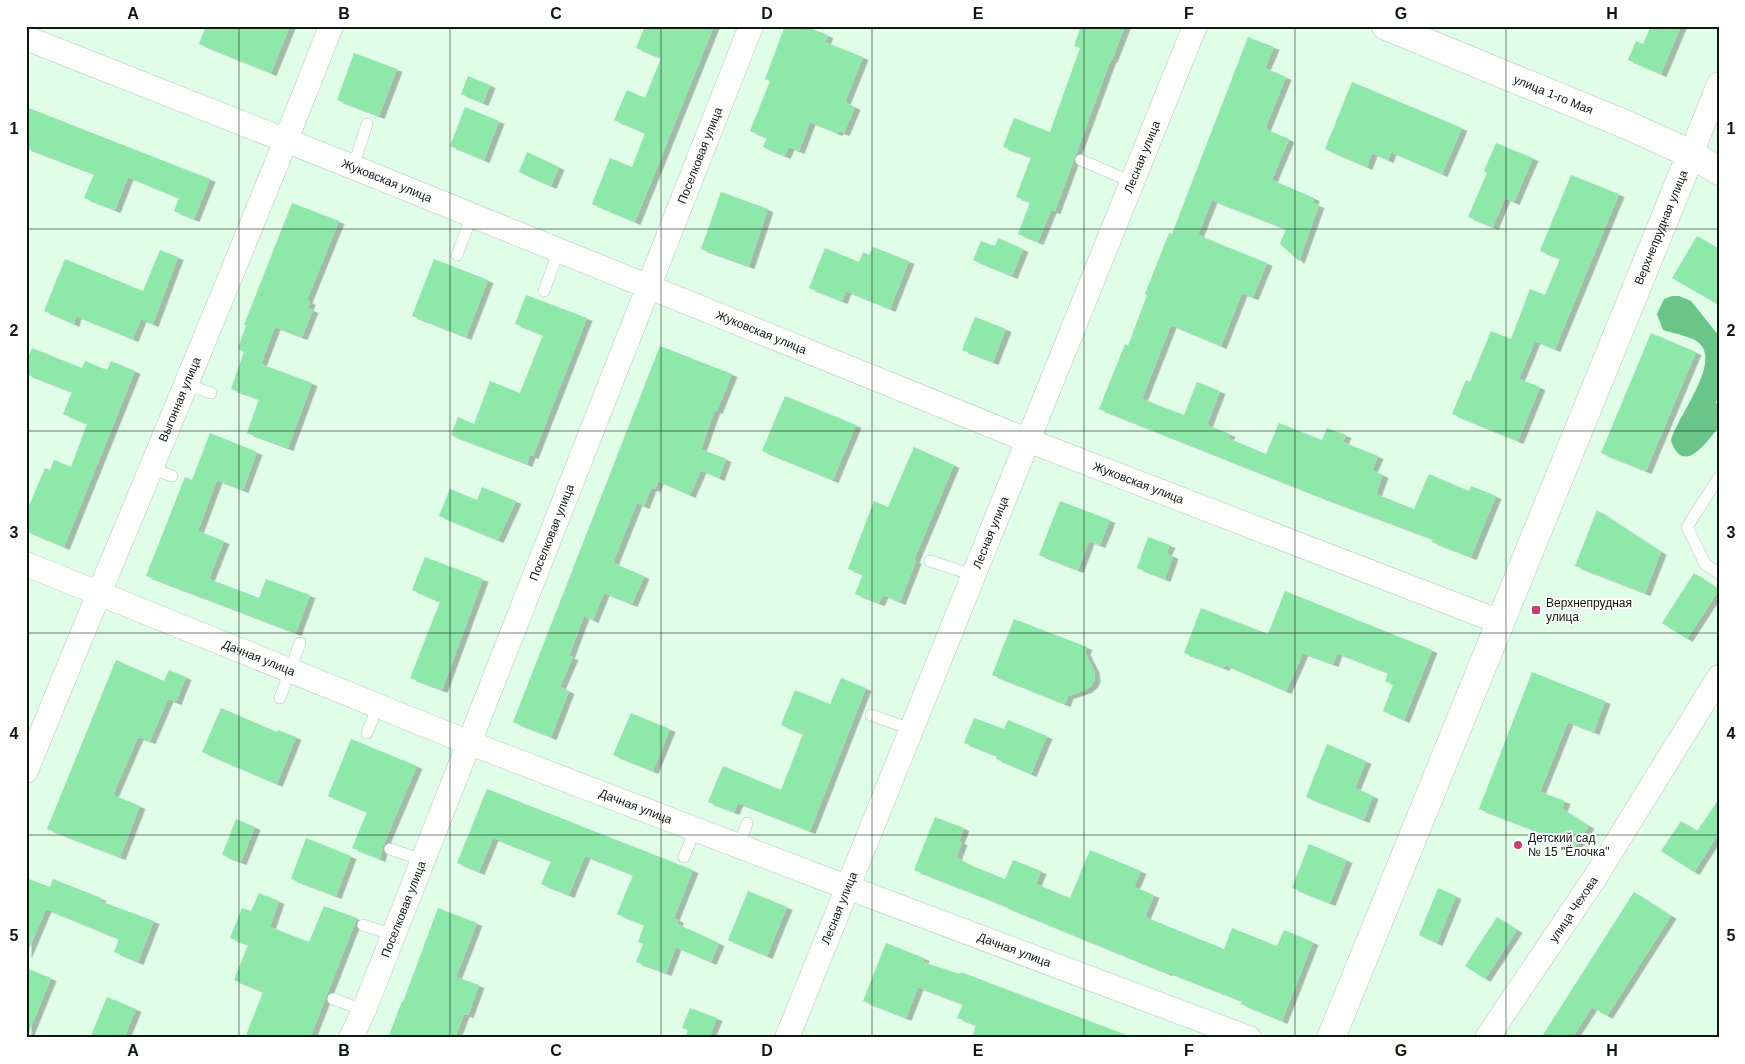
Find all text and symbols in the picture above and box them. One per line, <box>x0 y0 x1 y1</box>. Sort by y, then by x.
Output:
text: A <box>127 5 139 22</box>
text: B <box>338 5 350 22</box>
text: C <box>550 5 562 22</box>
text: D <box>761 5 773 22</box>
text: E <box>973 5 984 22</box>
text: F <box>1184 5 1194 22</box>
text: G <box>1395 5 1407 22</box>
text: H <box>1606 5 1618 22</box>
street label: улица 1-го Мая <box>1512 72 1595 117</box>
street label: Поселковая улица <box>675 105 725 206</box>
street label: Лесная улица <box>1121 118 1163 195</box>
text: 1 <box>10 120 19 137</box>
text: 1 <box>1727 120 1736 137</box>
street label: Жуковская улица <box>340 156 434 205</box>
street label: Верхнепрудная улица <box>1631 168 1691 287</box>
street label: Жуковская улица <box>714 308 809 357</box>
text: 2 <box>10 322 19 339</box>
text: 2 <box>1727 322 1736 339</box>
street label: Выгонная улица <box>156 355 204 444</box>
street label: Жуковская улица <box>1091 459 1186 507</box>
street label: Поселковая улица <box>527 482 577 583</box>
street label: Лесная улица <box>970 494 1012 571</box>
text: 3 <box>10 524 19 541</box>
text: 3 <box>1727 524 1736 541</box>
place label: Верхнепрудная улица <box>1546 596 1632 624</box>
marker: Верхнепрудная улица <box>1530 604 1542 616</box>
street label: Дачная улица <box>220 637 297 679</box>
text: 4 <box>10 725 19 742</box>
text: 4 <box>1727 725 1736 742</box>
street label: Дачная улица <box>597 786 674 827</box>
place label: Детский сад № 15 "Ёлочка" <box>1528 831 1609 859</box>
marker: Детский сад № 15 "Ёлочка" <box>1512 839 1524 851</box>
street label: Поселковая улица <box>378 859 429 960</box>
street label: Лесная улица <box>819 870 860 946</box>
street label: улица Чехова <box>1546 874 1601 945</box>
text: 5 <box>10 927 19 944</box>
text: 5 <box>1727 927 1736 944</box>
street label: Дачная улица <box>976 930 1053 970</box>
text: A <box>127 1042 139 1059</box>
text: B <box>338 1042 350 1059</box>
text: C <box>550 1042 562 1059</box>
text: D <box>761 1042 773 1059</box>
text: E <box>973 1042 984 1059</box>
text: F <box>1184 1042 1194 1059</box>
text: G <box>1395 1042 1407 1059</box>
text: H <box>1606 1042 1618 1059</box>

